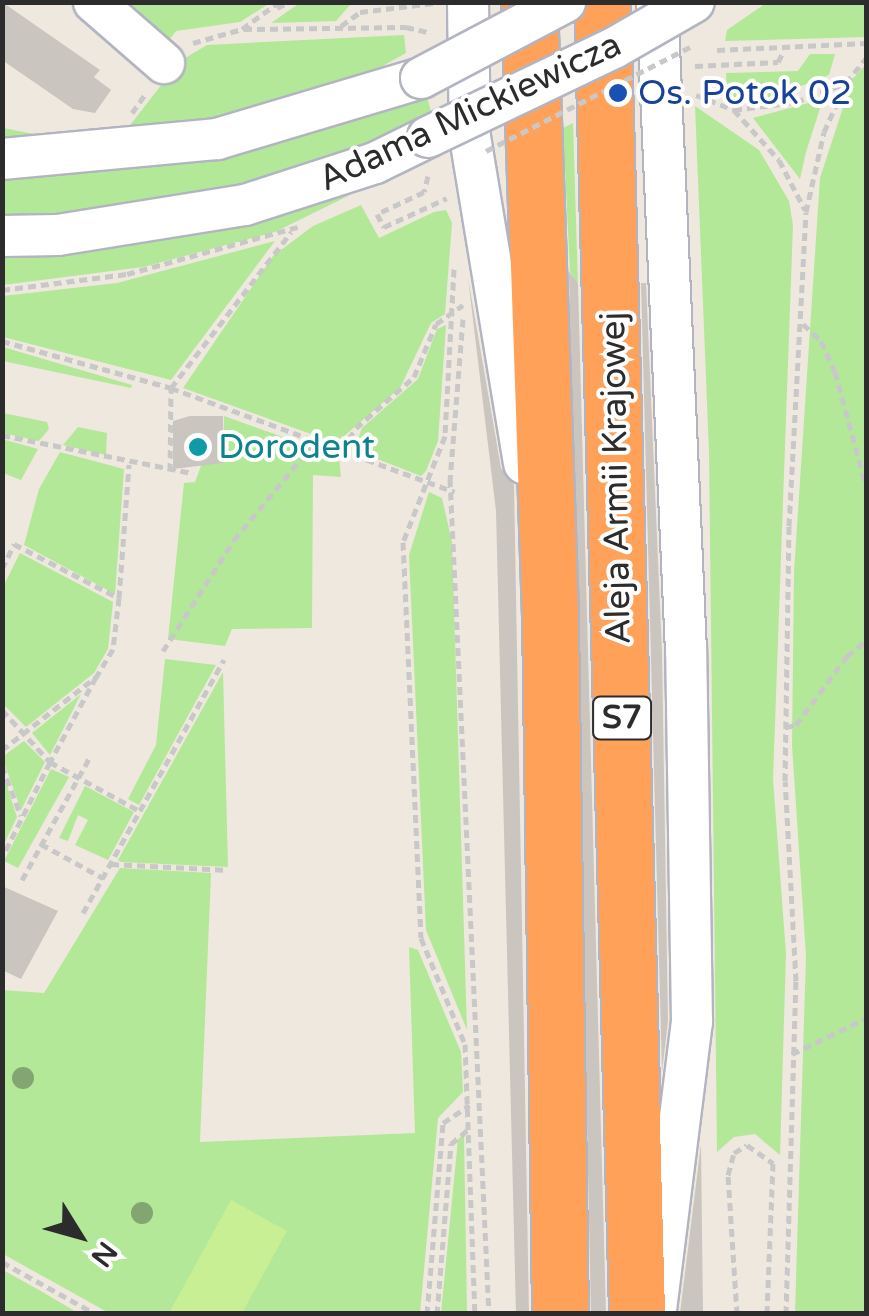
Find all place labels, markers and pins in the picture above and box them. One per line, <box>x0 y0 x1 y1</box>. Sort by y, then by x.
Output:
place label: Os. Potok 02 <box>638 72 852 114</box>
marker: Os. Potok 02 <box>607 82 629 104</box>
place label: Dorodent <box>218 426 375 468</box>
marker: Dorodent <box>187 436 209 458</box>

